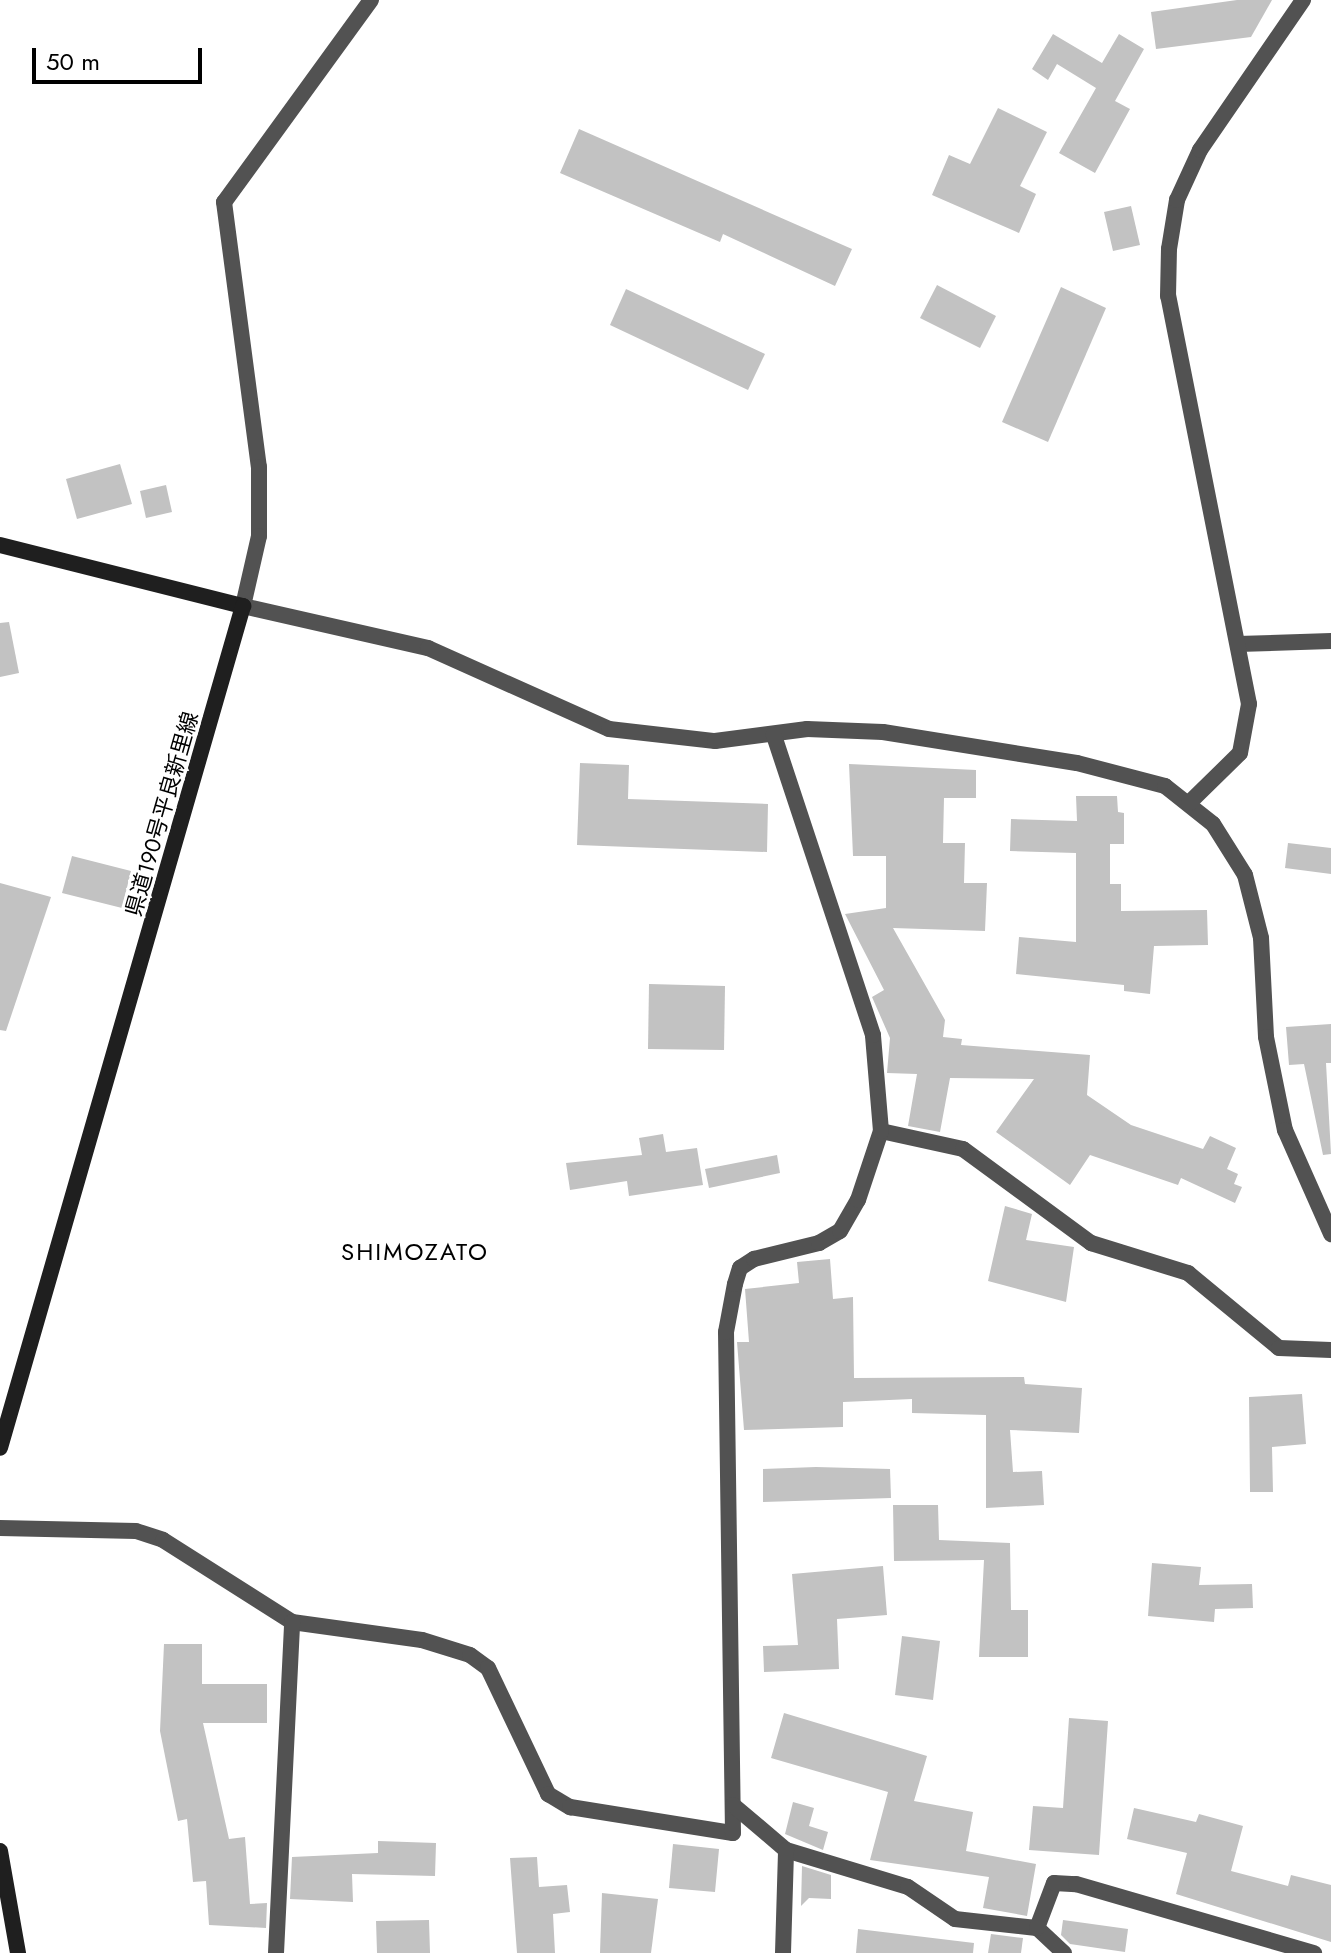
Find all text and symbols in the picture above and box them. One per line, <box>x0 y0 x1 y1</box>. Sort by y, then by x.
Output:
scale bar <box>36 32 206 82</box>
text: 50 m <box>46 44 100 79</box>
street label: 県道190号平良新里線 <box>120 709 204 919</box>
district label: SHIMOZATO <box>341 1238 489 1266</box>

